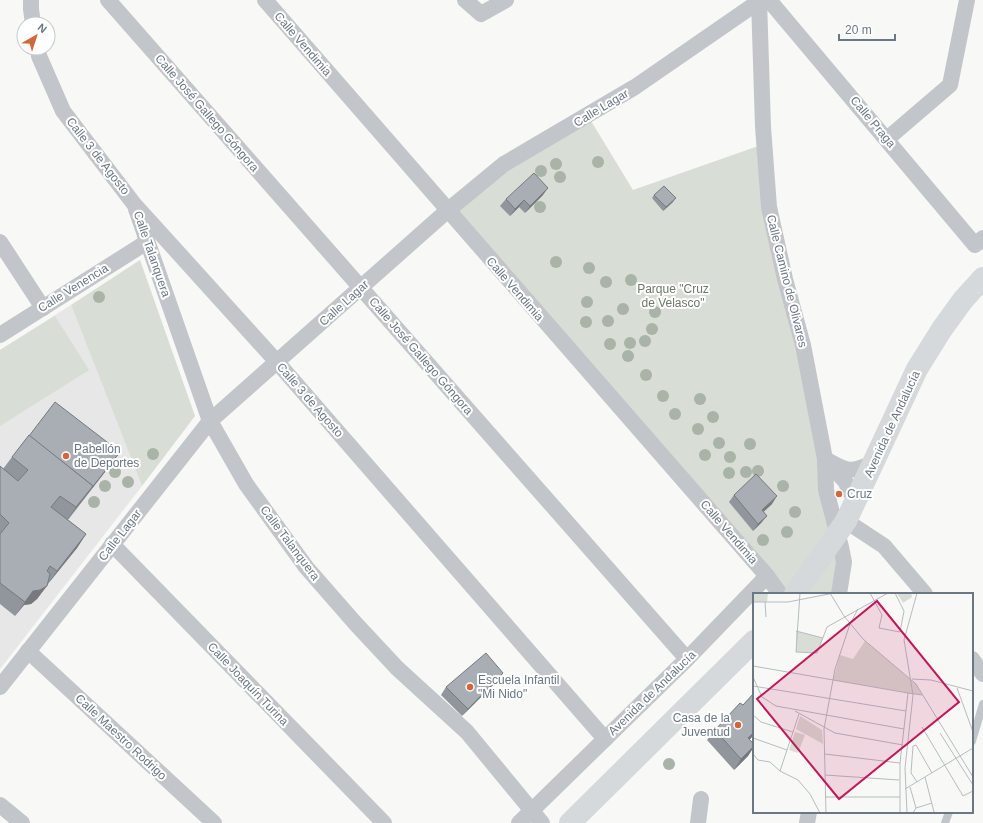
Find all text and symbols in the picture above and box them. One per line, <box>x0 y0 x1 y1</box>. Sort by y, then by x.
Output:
street label: Calle Vendimia <box>271 9 335 79</box>
north arrow <box>16 16 56 56</box>
scale bar <box>839 16 895 42</box>
text: N <box>35 21 49 35</box>
text: 20 m <box>845 23 872 37</box>
street label: Calle José Gallego Góngora <box>152 52 262 175</box>
street label: Calle Lagar <box>571 86 631 130</box>
street label: Calle Praga <box>847 93 899 151</box>
street label: Calle 3 de Agosto <box>64 115 133 198</box>
street label: Calle Talanquera <box>131 209 173 299</box>
street label: Calle Camino de Olivares <box>764 213 810 349</box>
street label: Calle Vendimia <box>483 254 547 324</box>
street label: Calle Venencia <box>35 261 111 315</box>
street label: Calle Lagar <box>317 277 371 329</box>
park label: Parque "Cruz de Velasco" <box>637 282 709 310</box>
street label: Calle José Gallego Góngora <box>366 295 476 418</box>
street label: Calle 3 de Agosto <box>274 360 346 440</box>
street label: Avenida de Andalucía <box>861 368 923 479</box>
place label: Pabellón de Deportes <box>74 442 139 470</box>
marker: Pabellón de Deportes <box>61 451 71 461</box>
place label: Cruz <box>847 487 872 501</box>
marker: Cruz <box>834 489 844 499</box>
street label: Calle Vendimia <box>697 497 761 567</box>
street label: Calle Talanquera <box>257 503 323 583</box>
street label: Calle Lagar <box>96 507 144 563</box>
inset map <box>753 593 973 813</box>
street label: Calle Joaquín Turina <box>205 640 291 729</box>
street label: Avenida de Andalucía <box>605 647 699 738</box>
place label: Escuela Infantil "Mi Nido" <box>478 673 559 701</box>
marker: Escuela Infantil "Mi Nido" <box>465 682 475 692</box>
street label: Calle Maestro Rodrigo <box>73 691 170 783</box>
place label: Casa de la Juventud <box>673 711 730 739</box>
marker: Casa de la Juventud <box>733 720 743 730</box>

